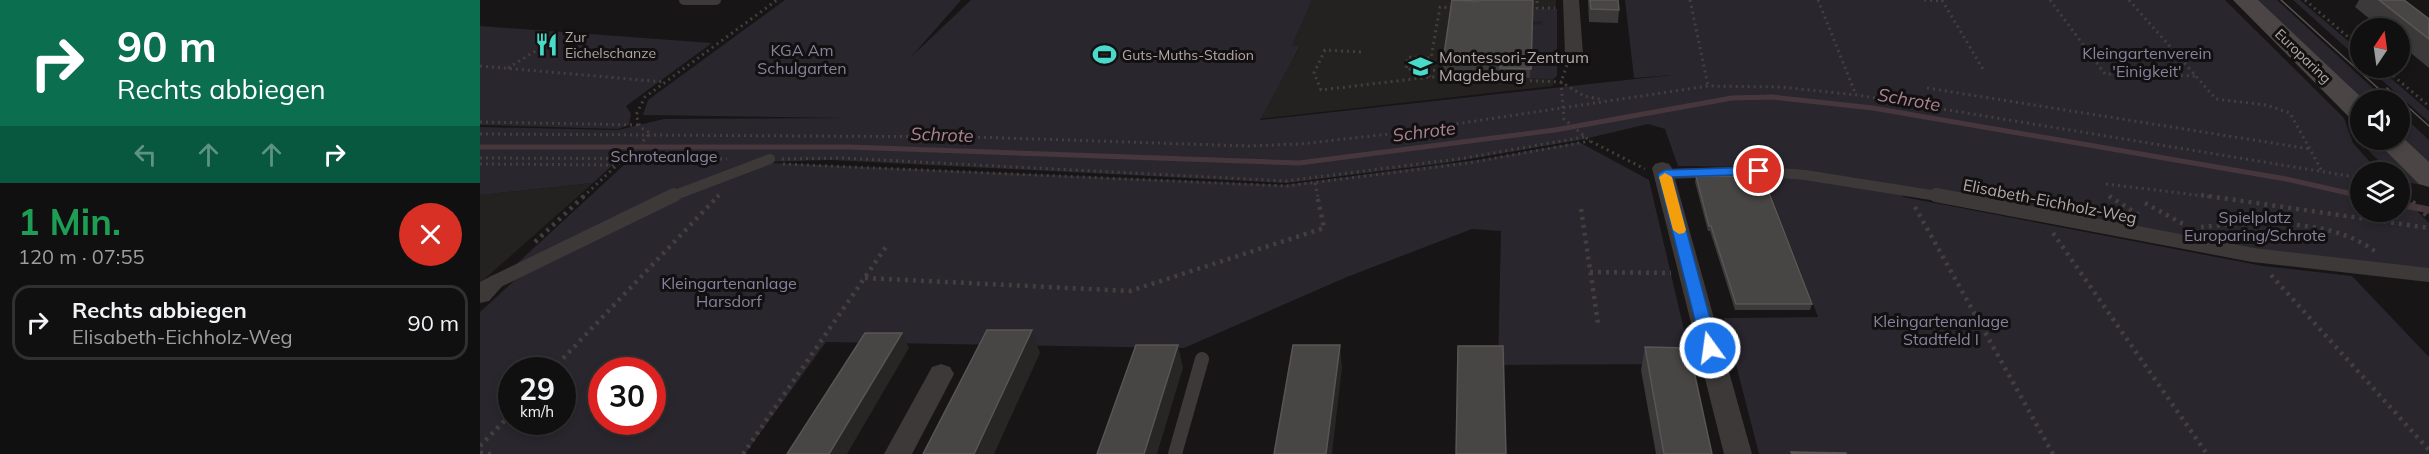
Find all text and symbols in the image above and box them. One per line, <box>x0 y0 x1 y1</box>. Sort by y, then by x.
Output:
north arrow <box>2350 18 2410 78</box>
map controls <box>2350 18 2410 222</box>
text: 90 m <box>117 20 217 73</box>
icon: right <box>18 24 96 102</box>
street label: Europaring <box>2271 25 2335 87</box>
place label: Zur Eichelschanze <box>565 28 656 62</box>
restaurant icon: Zur Eichelschanze <box>534 32 560 58</box>
park label: KGA Am Schulgarten <box>757 40 847 78</box>
sports icon: Guts-Muths-Stadion <box>1091 42 1117 68</box>
park label: Kleingartenverein 'Einigkeit' <box>2082 43 2212 81</box>
place label: Guts-Muths-Stadion <box>1122 46 1254 64</box>
place label: Montessori-Zentrum Magdeburg <box>1439 47 1589 85</box>
school or university icon: Montessori-Zentrum Magdeburg <box>1408 53 1434 79</box>
text: Rechts abbiegen <box>117 72 326 106</box>
water label: Schrote <box>1876 83 1942 116</box>
button: sound <box>2350 90 2410 150</box>
water label: Schrote <box>1391 116 1457 147</box>
water label: Schrote <box>910 122 974 147</box>
icon: left <box>129 138 162 171</box>
icon: ahead <box>192 138 225 171</box>
icon: ahead <box>255 138 288 171</box>
icon: right <box>318 138 351 171</box>
pin <box>1733 145 1784 196</box>
park label: Schroteanlage <box>611 146 718 166</box>
icon: arrive <box>1742 154 1775 187</box>
button: layers <box>2350 162 2410 222</box>
street label: Elisabeth-Eichholz-Weg <box>1961 174 2139 228</box>
text: 1 Min. <box>18 199 121 244</box>
button: close <box>399 203 462 266</box>
park label: Spielplatz Europaring/Schrote <box>2184 207 2326 245</box>
text: 120 m · 07:55 <box>18 244 144 269</box>
park label: Kleingartenanlage Harsdorf <box>661 273 797 311</box>
text: Rechts abbiegen <box>72 296 247 324</box>
icon: right <box>21 306 54 339</box>
text: 90 m <box>408 309 459 337</box>
park label: Kleingartenanlage Stadtfeld I <box>1873 311 2009 349</box>
position arrow <box>1678 316 1742 380</box>
text: Elisabeth-Eichholz-Weg <box>72 324 293 349</box>
speed limit sign: 30 <box>588 357 666 435</box>
text: 29 <box>519 370 555 408</box>
text: km/h <box>520 402 554 421</box>

